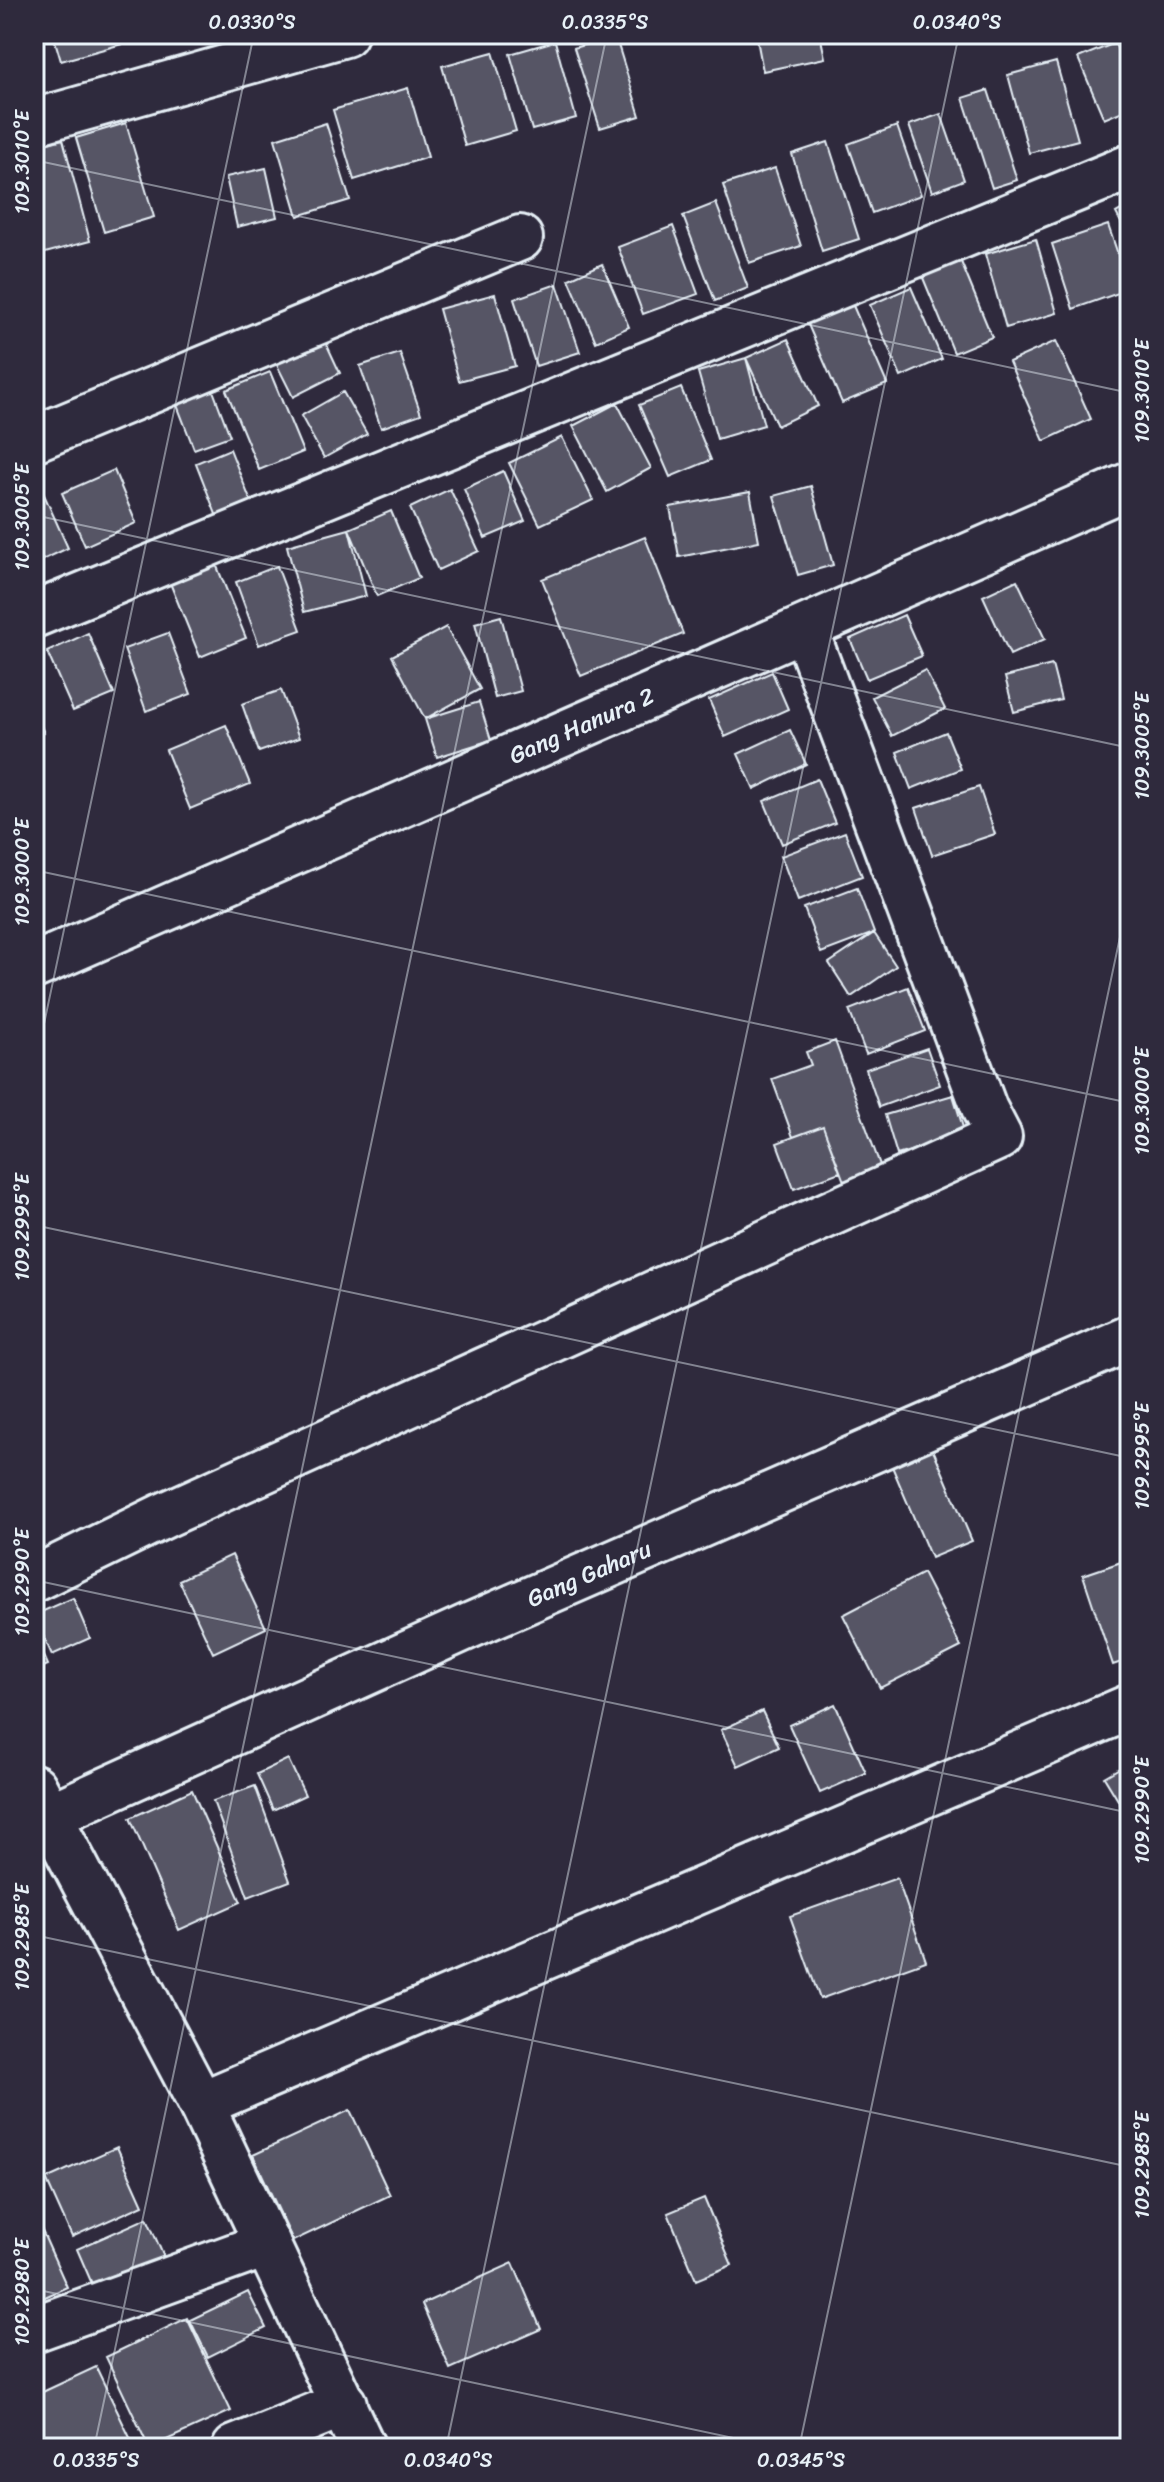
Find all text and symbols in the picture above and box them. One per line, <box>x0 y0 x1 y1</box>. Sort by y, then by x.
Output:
text: 0.0330°S <box>208 5 296 40</box>
text: 0.0335°S <box>562 5 649 40</box>
text: 0.0340°S <box>913 5 1002 40</box>
text: 109.3010°E <box>5 108 40 214</box>
text: 109.3010°E <box>1125 337 1160 443</box>
text: 109.3005°E <box>5 461 40 571</box>
street label: Gang Hanura 2 <box>502 675 661 776</box>
text: 109.3005°E <box>1125 690 1160 800</box>
text: 109.3000°E <box>5 816 40 926</box>
text: 109.3000°E <box>1125 1045 1160 1155</box>
text: 109.2995°E <box>5 1171 40 1281</box>
text: 109.2995°E <box>1125 1400 1160 1510</box>
text: 109.2990°E <box>5 1526 40 1636</box>
street label: Gang Gaharu <box>520 1528 658 1619</box>
text: 109.2990°E <box>1125 1754 1160 1864</box>
text: 109.2985°E <box>5 1881 40 1991</box>
text: 109.2985°E <box>1125 2109 1160 2219</box>
text: 109.2980°E <box>5 2236 40 2346</box>
text: 0.0335°S <box>53 2443 140 2478</box>
text: 0.0340°S <box>404 2443 493 2478</box>
text: 0.0345°S <box>757 2443 846 2478</box>

